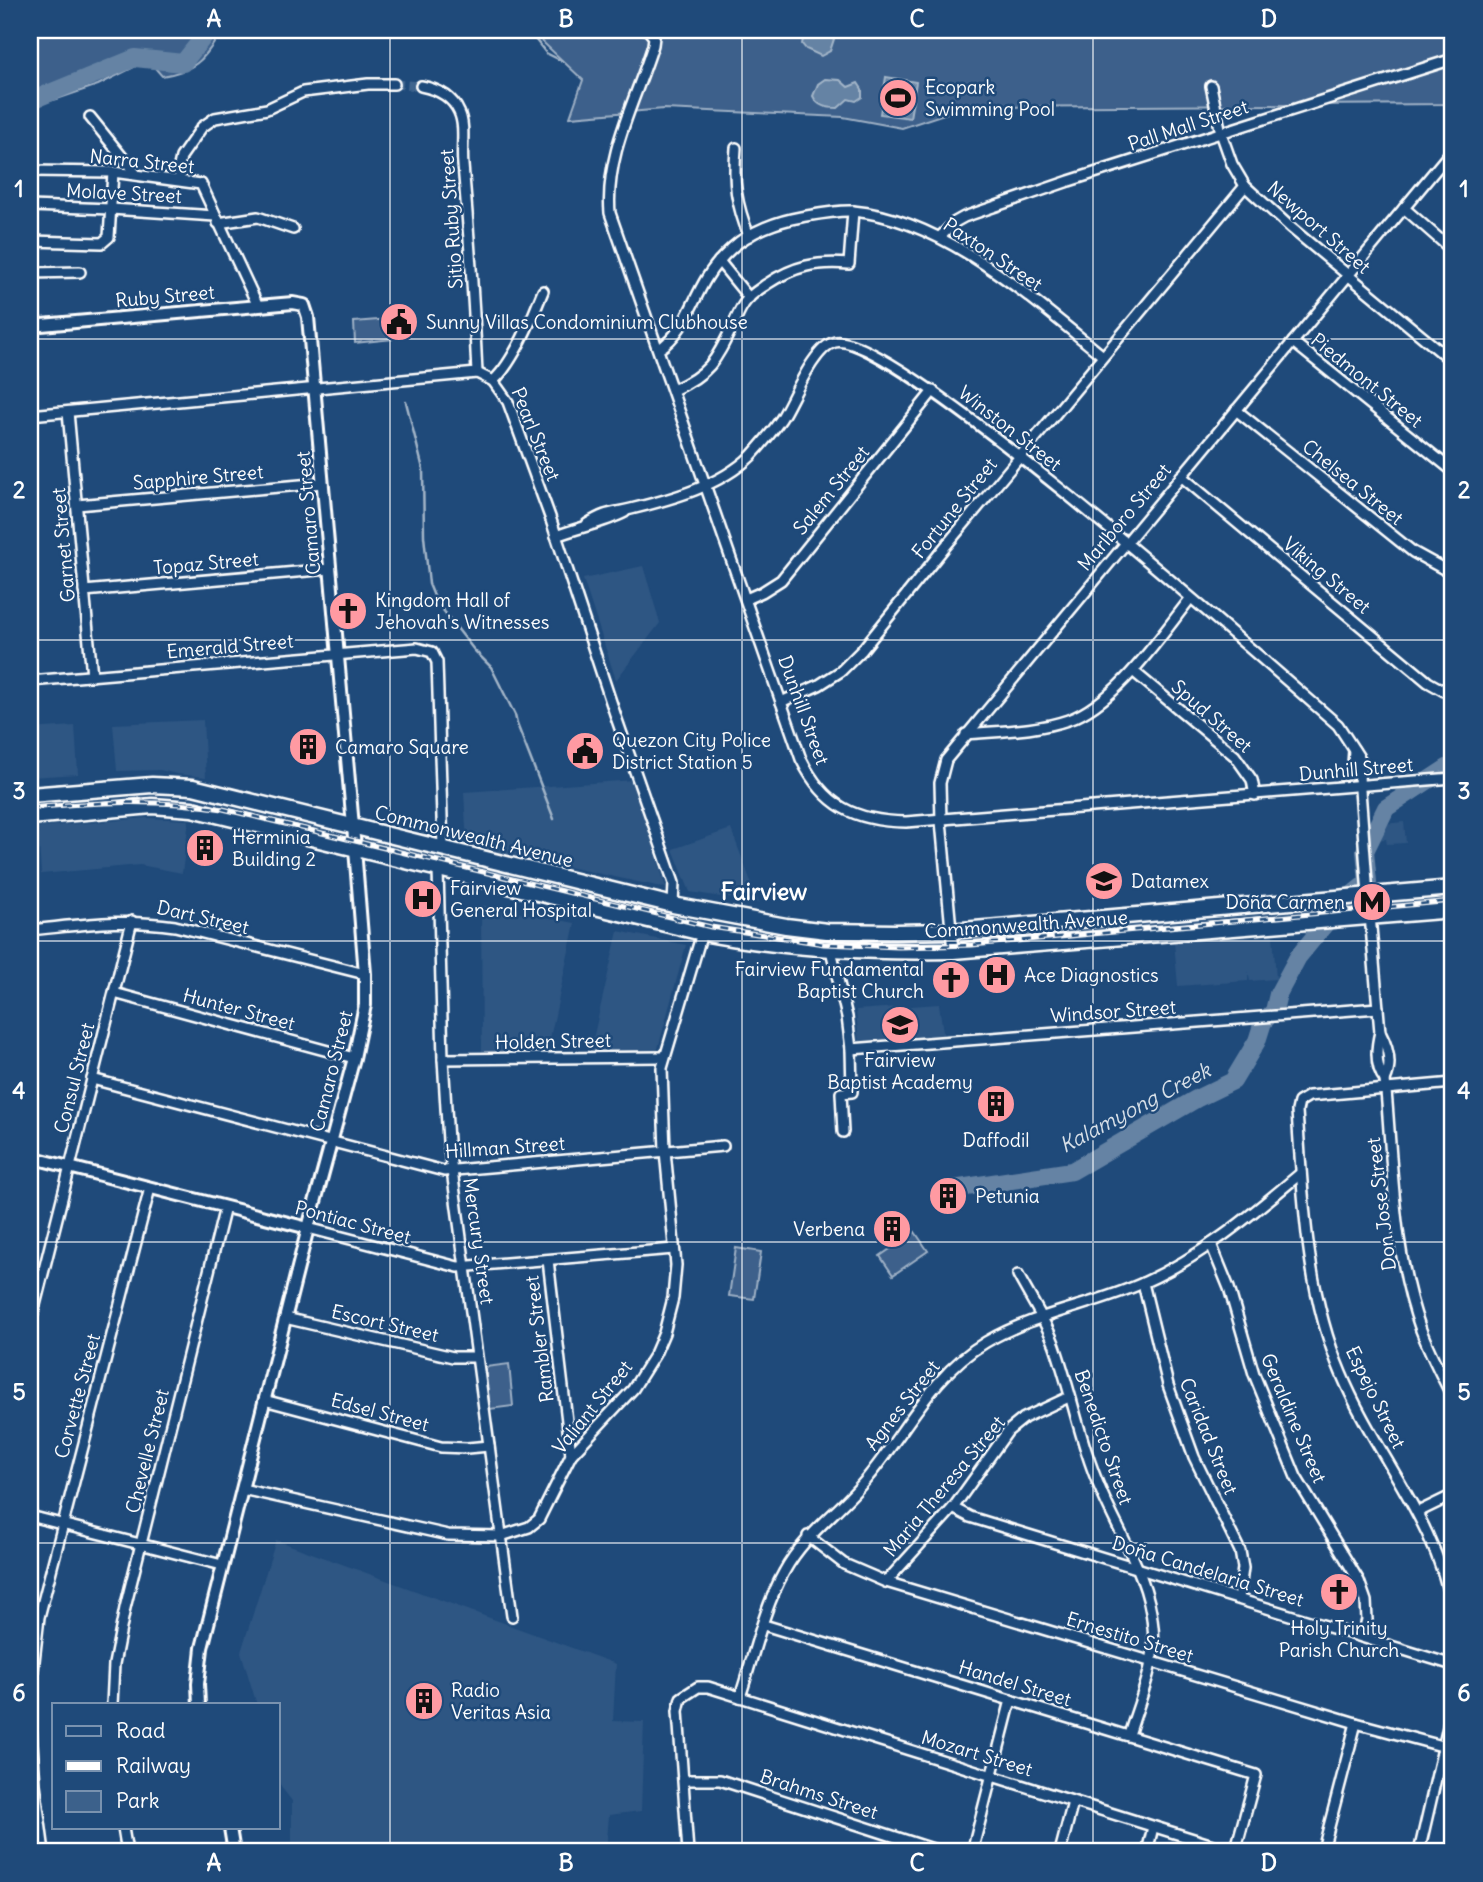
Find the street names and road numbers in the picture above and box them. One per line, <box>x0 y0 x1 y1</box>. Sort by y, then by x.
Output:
street label: Pall Mall Street <box>1125 94 1251 156</box>
street label: Narra Street <box>88 144 196 178</box>
street label: Sitio Ruby Street <box>434 148 468 290</box>
street label: Newport Street <box>1262 176 1376 278</box>
street label: Molave Street <box>66 178 182 208</box>
street label: Paxton Street <box>939 212 1047 296</box>
street label: Ruby Street <box>114 280 216 312</box>
street label: Piedmont Street <box>1306 328 1428 432</box>
street label: Winston Street <box>954 380 1066 476</box>
street label: Pearl Street <box>506 384 566 484</box>
street label: Chelsea Street <box>1298 434 1408 530</box>
street label: Salem Street <box>788 441 874 539</box>
street label: Camaro Street <box>291 450 325 576</box>
street label: Fortune Street <box>906 453 1002 563</box>
street label: Marlboro Street <box>1072 458 1176 576</box>
street label: Sapphire Street <box>132 459 264 495</box>
street label: Garnet Street <box>46 487 80 603</box>
street label: Viking Street <box>1278 531 1376 619</box>
street label: Topaz Street <box>152 546 260 580</box>
street label: Emerald Street <box>166 629 294 663</box>
street label: Dunhill Street <box>773 652 835 768</box>
street label: Spud Street <box>1167 675 1257 757</box>
street label: Dunhill Street <box>1298 752 1414 786</box>
street label: Commonwealth Avenue <box>372 800 576 872</box>
street label: Dart Street <box>155 895 251 939</box>
street label: Commonwealth Avenue <box>924 905 1128 943</box>
street label: Hunter Street <box>180 983 298 1035</box>
street label: Windsor Street <box>1049 995 1177 1027</box>
street label: Camaro Street <box>304 1008 358 1134</box>
street label: Consul Street <box>49 1020 99 1136</box>
street label: Holden Street <box>495 1028 611 1054</box>
street label: Hillman Street <box>444 1131 566 1163</box>
street label: Don Jose Street <box>1361 1136 1401 1272</box>
street label: Mercury Street <box>458 1176 500 1306</box>
street label: Pontiac Street <box>292 1195 414 1249</box>
street label: Rambler Street <box>519 1274 559 1404</box>
street label: Escort Street <box>329 1299 441 1347</box>
street label: Corvette Street <box>49 1331 105 1461</box>
street label: Espejo Street <box>1341 1342 1411 1452</box>
street label: Geraldine Street <box>1256 1350 1332 1486</box>
street label: Valiant Street <box>547 1355 637 1459</box>
street label: Agnes Street <box>859 1355 945 1455</box>
street label: Benedicto Street <box>1070 1366 1138 1508</box>
street label: Caridad Street <box>1175 1374 1243 1498</box>
street label: Chevelle Street <box>120 1386 174 1516</box>
street label: Edsel Street <box>328 1387 432 1437</box>
street label: Maria Theresa Street <box>878 1411 1010 1561</box>
street label: Doña Candelaria Street <box>1109 1530 1307 1612</box>
street label: Ernestito Street <box>1064 1606 1196 1668</box>
street label: Handel Street <box>956 1655 1074 1711</box>
street label: Mozart Street <box>919 1725 1035 1781</box>
street label: Brahms Street <box>757 1764 881 1824</box>

